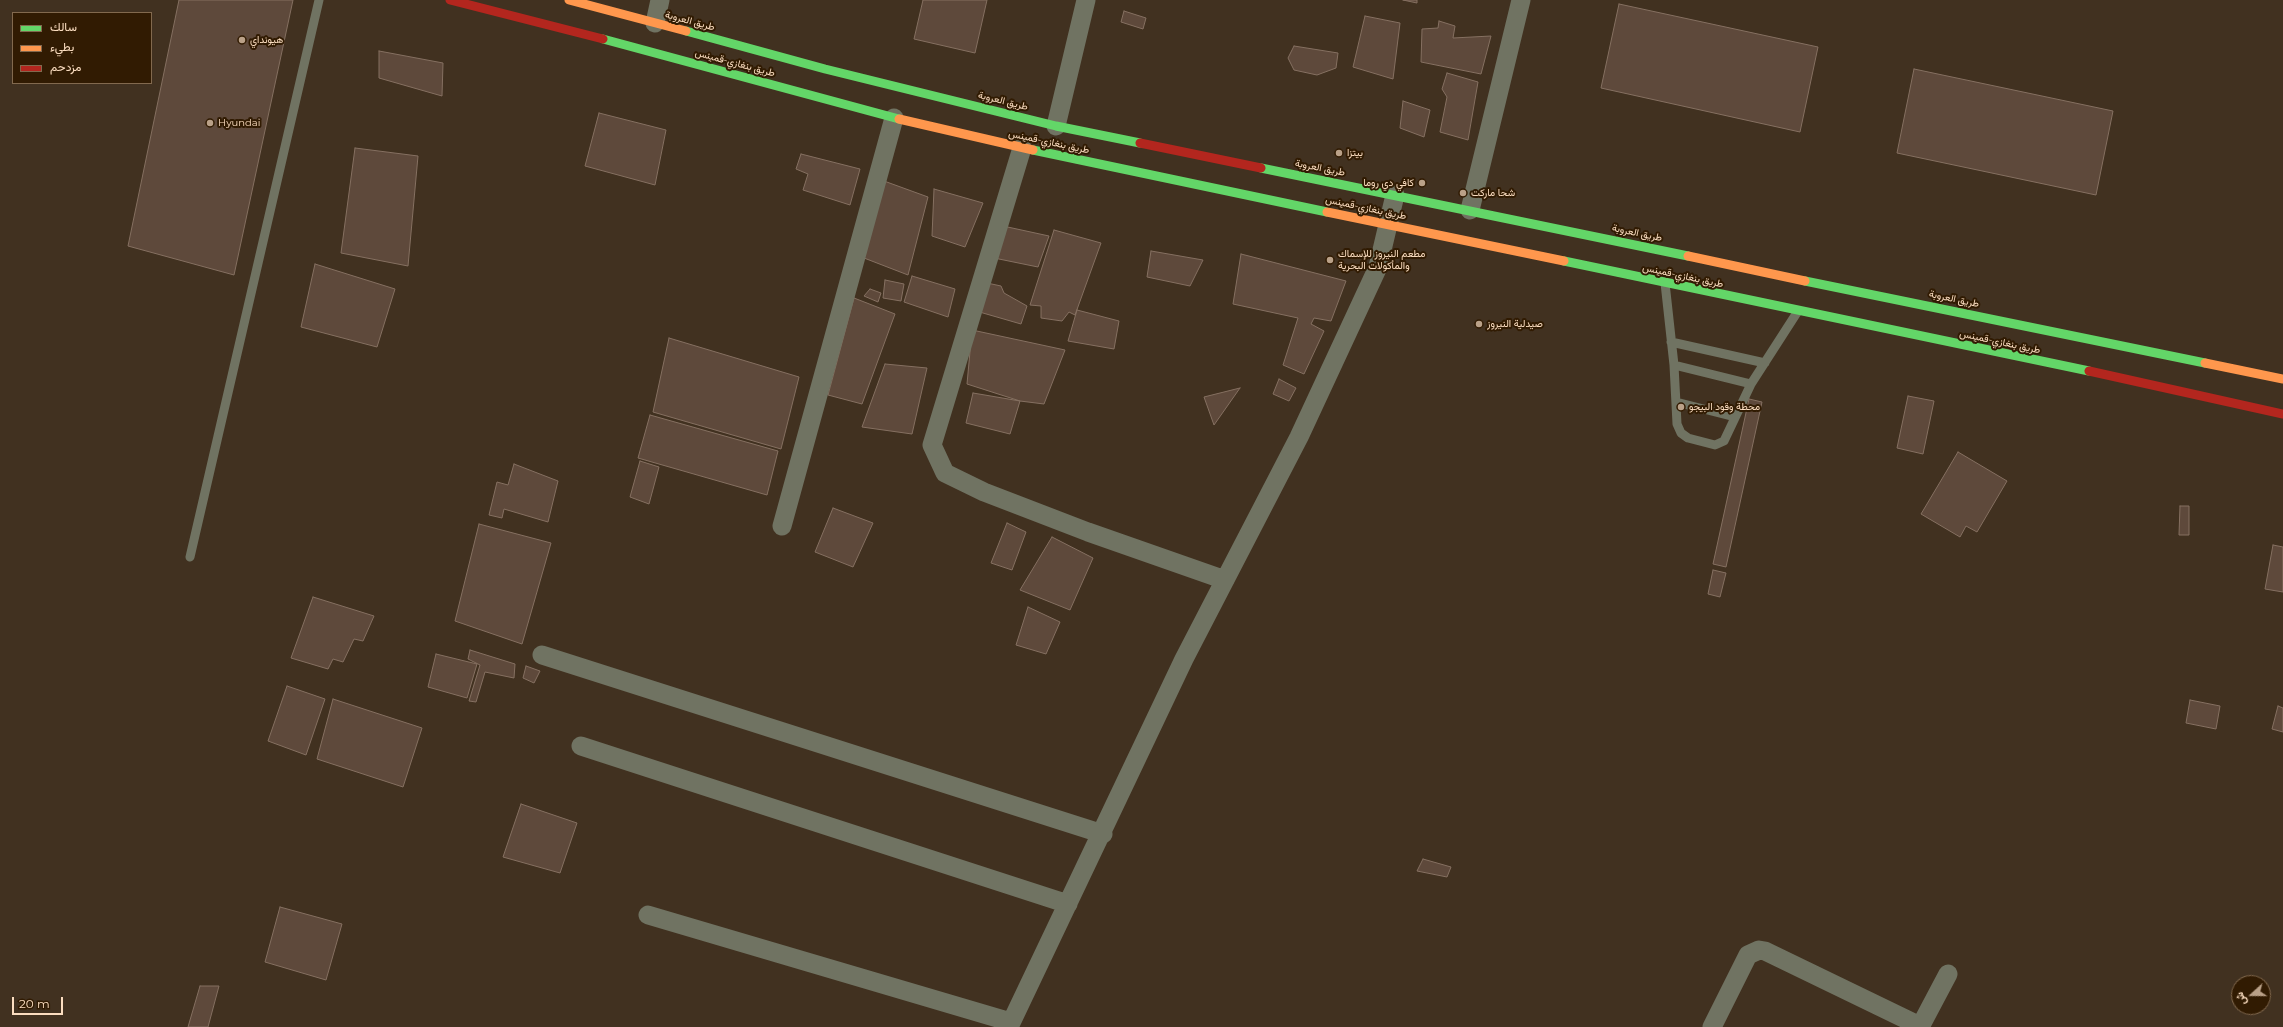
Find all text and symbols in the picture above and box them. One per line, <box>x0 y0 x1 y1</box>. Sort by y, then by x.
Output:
street label: طريق العروبة <box>664 9 716 33</box>
legend <box>12 12 152 84</box>
text: سالك <box>50 19 77 34</box>
place label: هيونداي <box>250 34 283 46</box>
marker: هيونداي <box>237 35 247 45</box>
text: بطيء <box>50 39 74 54</box>
street label: طريق بنغازي-قمينس <box>694 47 776 79</box>
text: مزدحم <box>50 59 81 74</box>
street label: طريق العروبة <box>977 89 1029 113</box>
place label: Hyundai <box>218 117 260 129</box>
marker: Hyundai <box>205 118 215 128</box>
street label: طريق بنغازي-قمينس <box>1007 128 1091 156</box>
place label: بيتزا <box>1347 147 1363 159</box>
marker: بيتزا <box>1334 148 1344 158</box>
street label: طريق العروبة <box>1294 157 1346 179</box>
place label: كافي دي روما <box>1363 177 1414 189</box>
marker: كافي دي روما <box>1417 178 1427 188</box>
place label: شحا ماركت <box>1471 187 1515 199</box>
marker: شحا ماركت <box>1458 188 1468 198</box>
street label: طريق بنغازي-قمينس <box>1324 194 1408 222</box>
street label: طريق العروبة <box>1611 222 1663 244</box>
place label: مطعم النيروز للإسماك والمأكولات البحرية <box>1338 248 1425 272</box>
marker: مطعم النيروز للإسماك والمأكولات البحرية <box>1325 255 1335 265</box>
street label: طريق بنغازي-قمينس <box>1641 262 1725 290</box>
street label: طريق العروبة <box>1928 288 1980 310</box>
place label: صيدلية النيروز <box>1487 318 1543 330</box>
marker: صيدلية النيروز <box>1474 319 1484 329</box>
street label: طريق بنغازي-قمينس <box>1958 328 2042 356</box>
place label: محطة وقود البيجو <box>1689 401 1760 413</box>
marker: محطة وقود البيجو <box>1676 402 1686 412</box>
north arrow <box>2231 975 2271 1015</box>
scale bar <box>14 989 65 1015</box>
text: ش <box>2232 990 2250 1008</box>
text: 20 m <box>19 996 50 1011</box>

